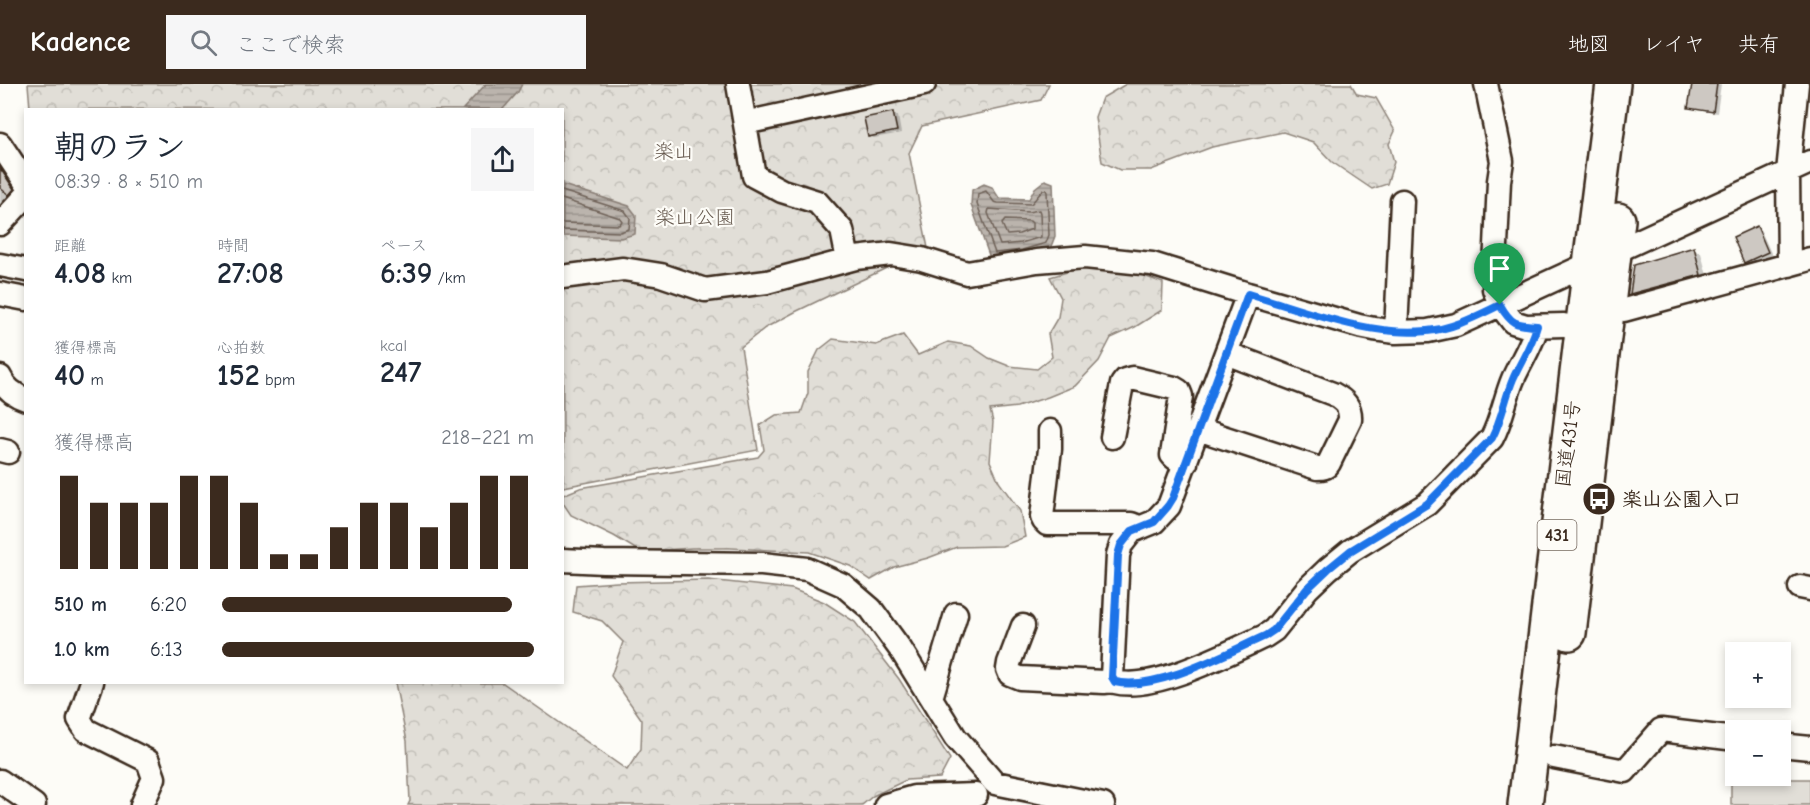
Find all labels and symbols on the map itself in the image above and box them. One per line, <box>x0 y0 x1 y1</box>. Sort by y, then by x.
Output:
park label: 楽山 <box>654 140 694 163</box>
park label: 楽山公園 <box>655 206 735 229</box>
pin <box>1474 243 1525 305</box>
street label: 国道431号 <box>1551 399 1585 489</box>
bus stop icon: 楽山公園入口 <box>1581 481 1617 517</box>
place label: 楽山公園入口 <box>1622 488 1742 511</box>
road number: 431 <box>1538 520 1576 550</box>

